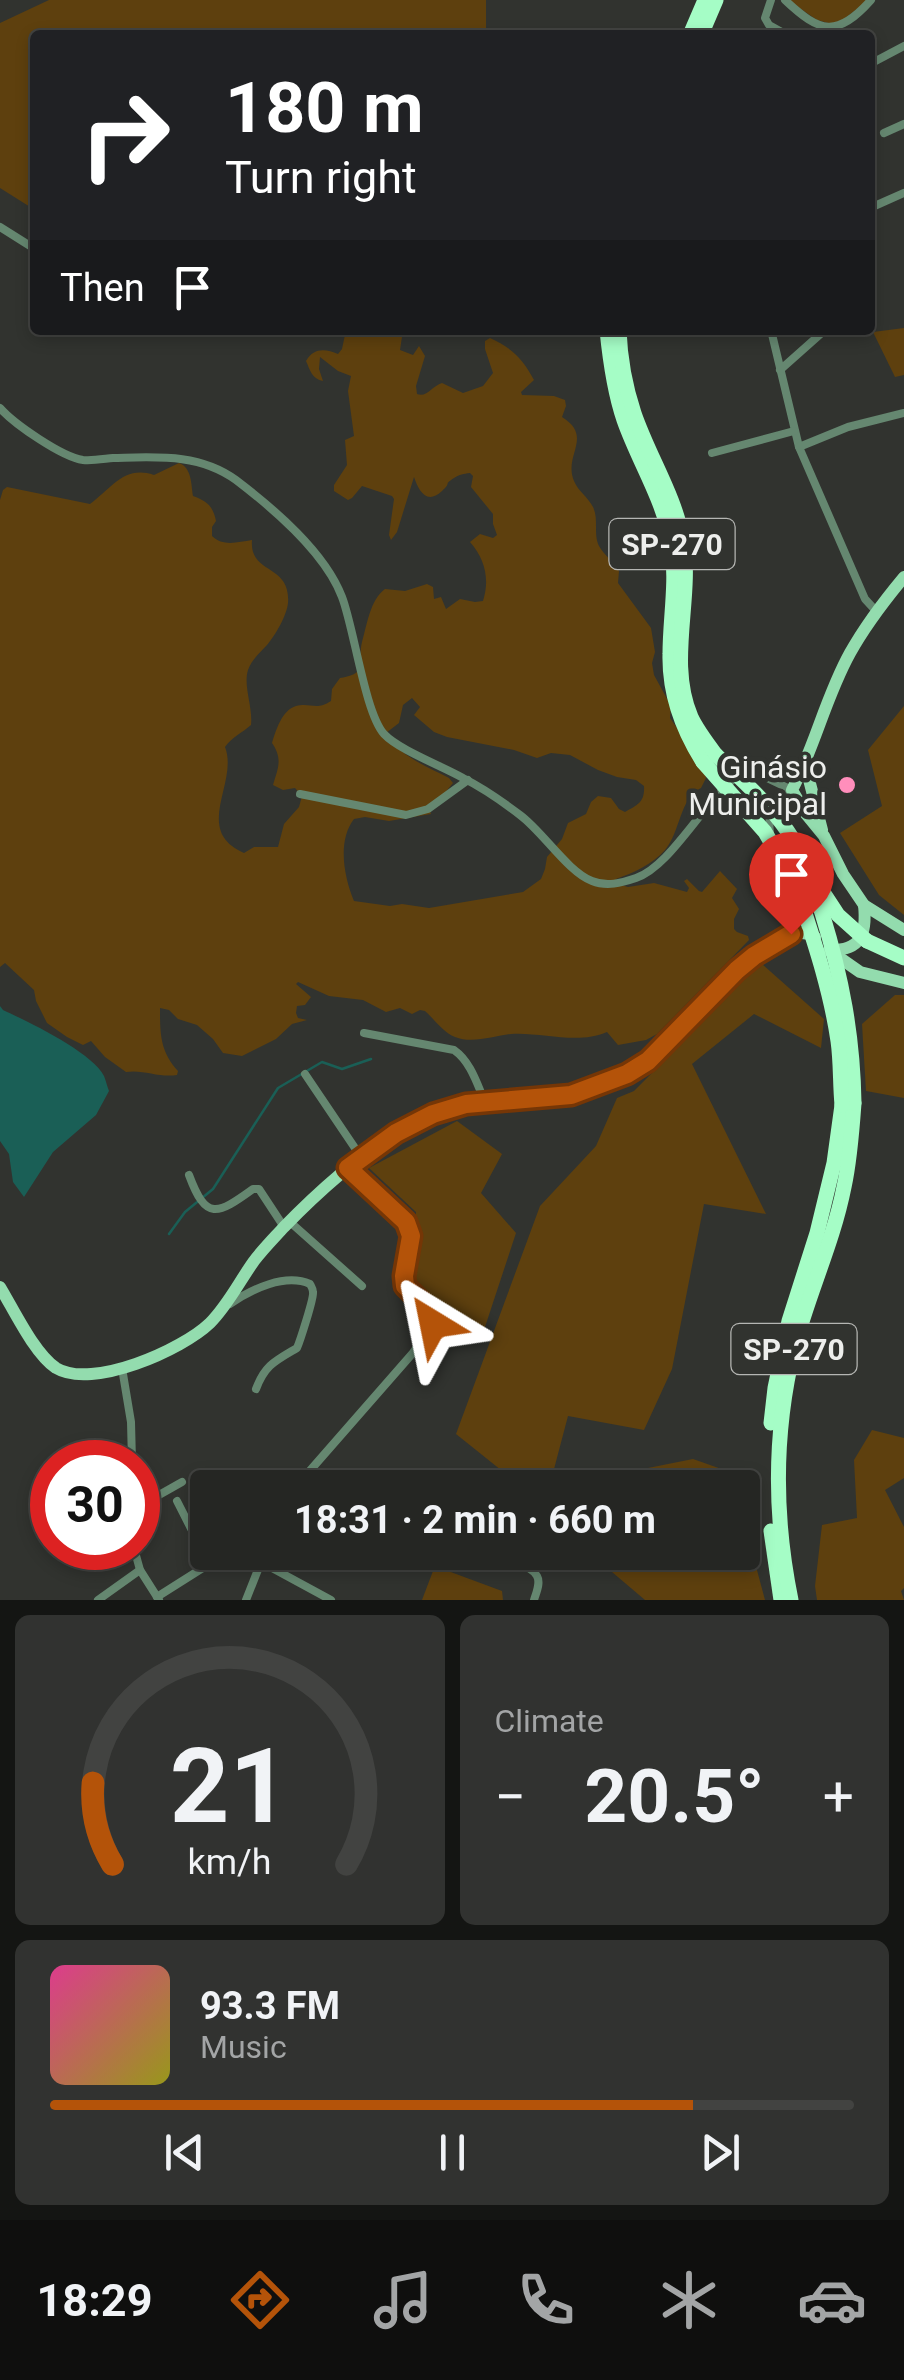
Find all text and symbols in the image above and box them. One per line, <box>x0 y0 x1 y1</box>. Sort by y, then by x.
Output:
text: 180 m <box>225 67 424 149</box>
icon: right <box>60 70 190 200</box>
text: Turn right <box>225 151 417 204</box>
icon: arrive <box>165 260 220 315</box>
text: Then <box>60 266 145 310</box>
road number: SP-270 <box>610 519 734 569</box>
place label: Ginásio Municipal <box>688 748 827 823</box>
marker: Ginásio Municipal <box>836 774 858 796</box>
pin <box>749 832 834 935</box>
icon: arrive <box>764 847 819 902</box>
position arrow <box>381 1272 485 1376</box>
road number: SP-270 <box>732 1324 856 1374</box>
speed limit sign: 30 <box>30 1440 160 1570</box>
text: 18:31 · 2 min · 660 m <box>294 1498 656 1542</box>
text: Climate <box>495 1702 604 1740</box>
text: 21 <box>170 1726 289 1847</box>
text: 20.5° <box>584 1752 764 1840</box>
text: − <box>495 1765 526 1829</box>
text: + <box>823 1765 854 1829</box>
text: km/h <box>188 1841 272 1883</box>
text: 93.3 FM <box>200 1984 340 2028</box>
text: Music <box>200 2028 287 2066</box>
icon: previous <box>157 2125 212 2180</box>
icon: pause <box>425 2125 480 2180</box>
icon: next <box>693 2125 748 2180</box>
icon: directions <box>225 2265 295 2335</box>
icon: music <box>368 2265 438 2335</box>
icon: phone <box>511 2265 581 2335</box>
icon: climate <box>654 2265 724 2335</box>
icon: car <box>797 2265 867 2335</box>
text: 18:29 <box>37 2274 152 2327</box>

